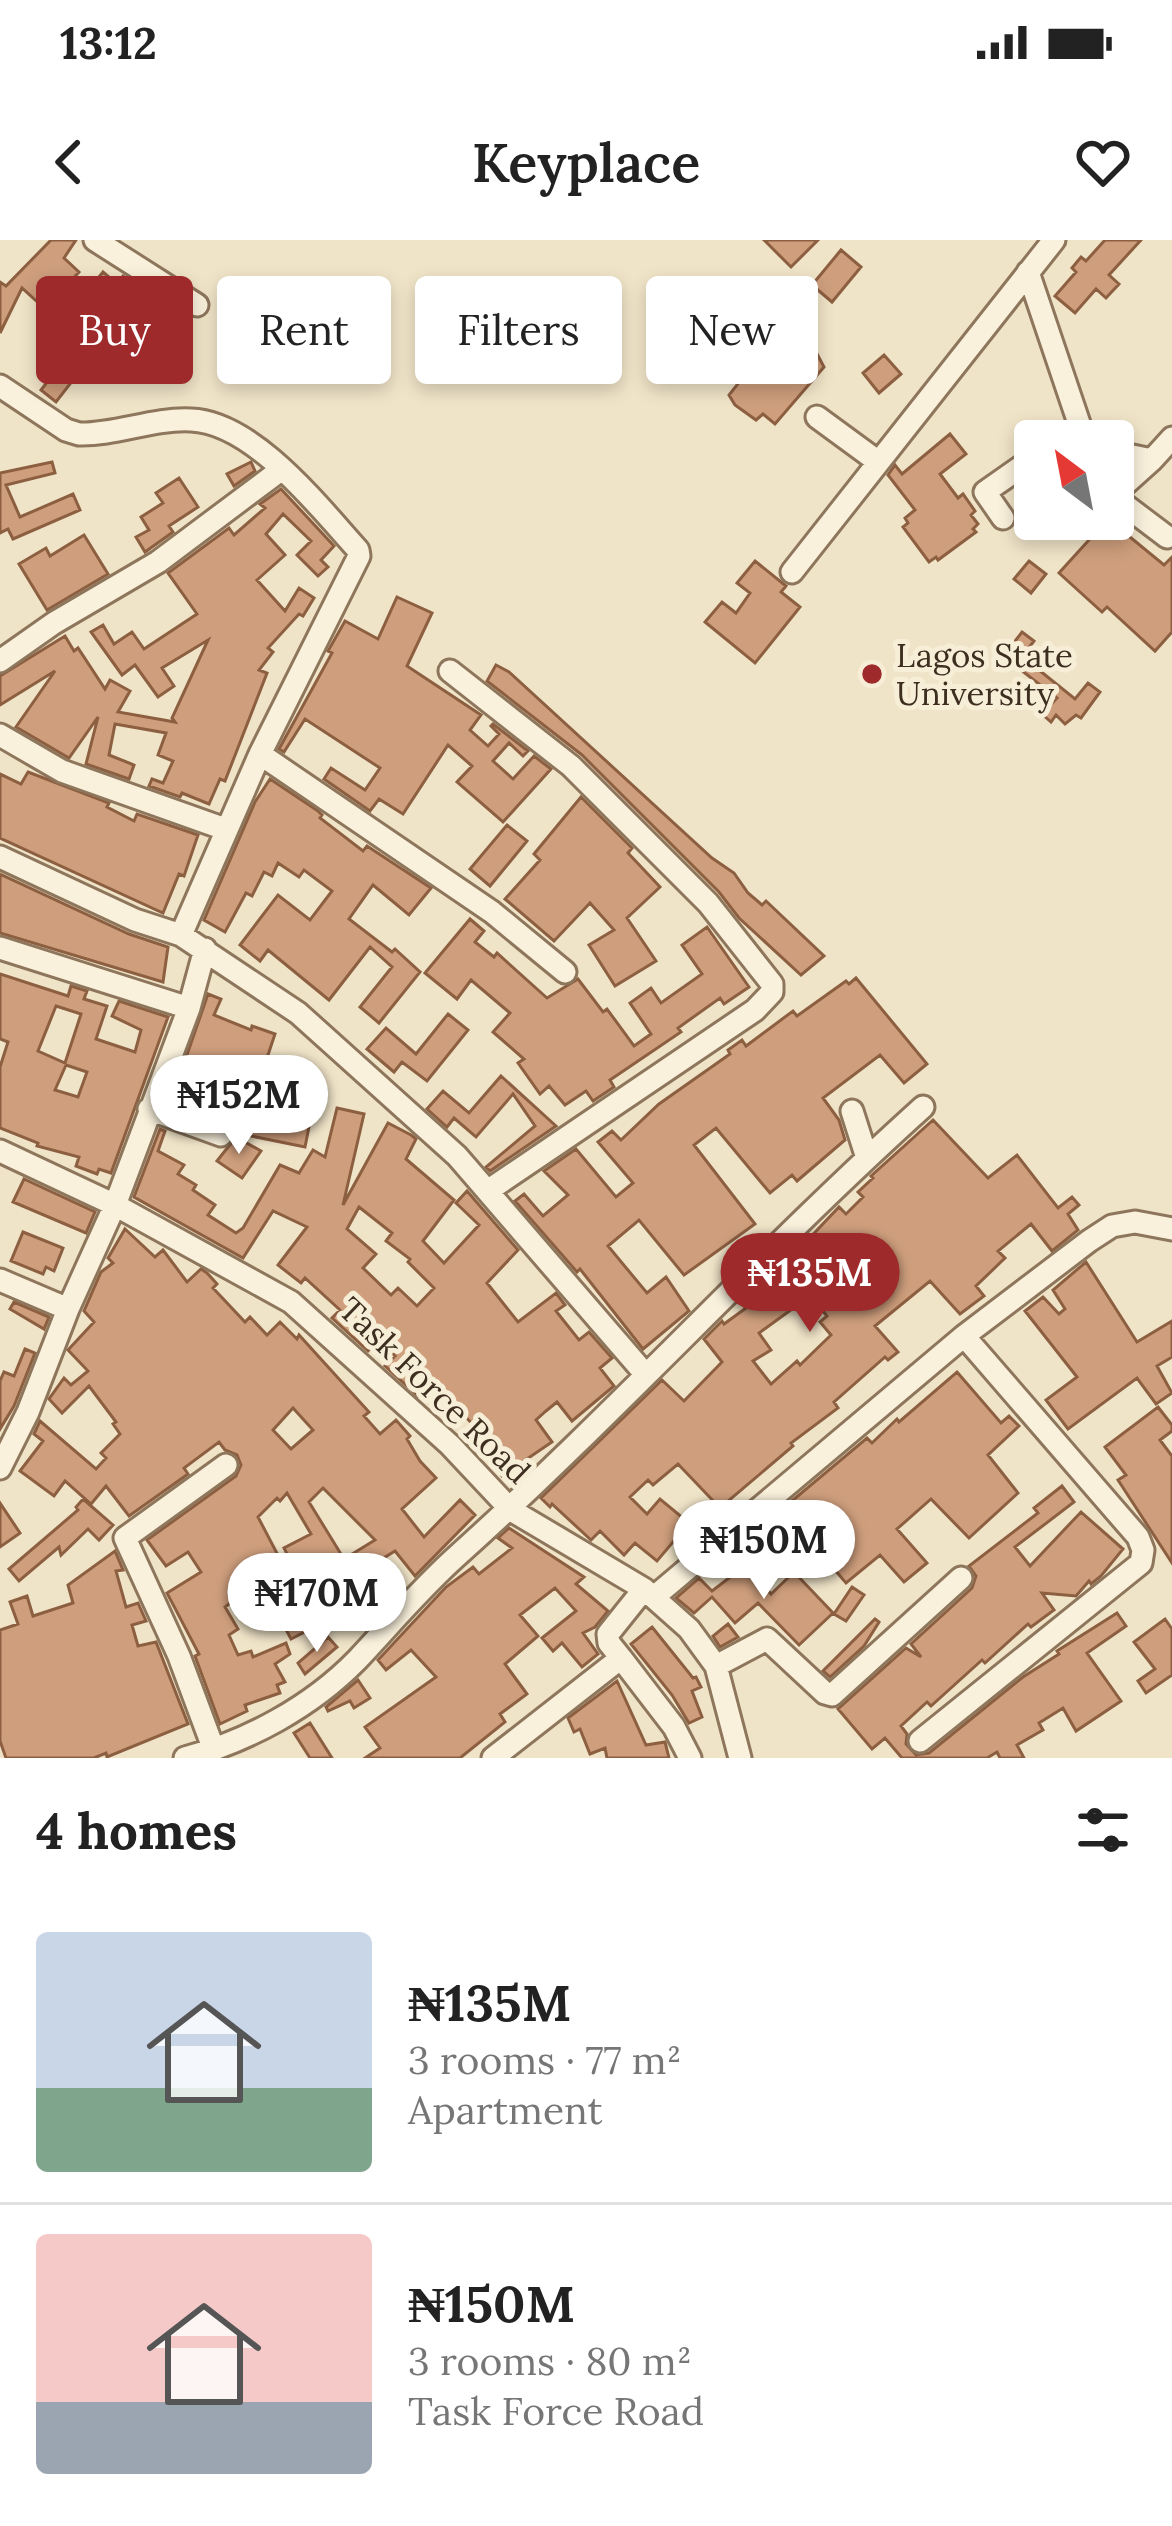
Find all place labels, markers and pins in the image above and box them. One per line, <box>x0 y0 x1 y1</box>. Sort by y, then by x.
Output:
place label: Lagos State University <box>896 634 1073 714</box>
marker: Lagos State University <box>859 661 885 687</box>
pin: ₦152M <box>155 1055 323 1157</box>
pin: ₦135M <box>726 1233 894 1335</box>
pin: ₦150M <box>680 1500 848 1602</box>
pin: ₦170M <box>233 1553 401 1655</box>

